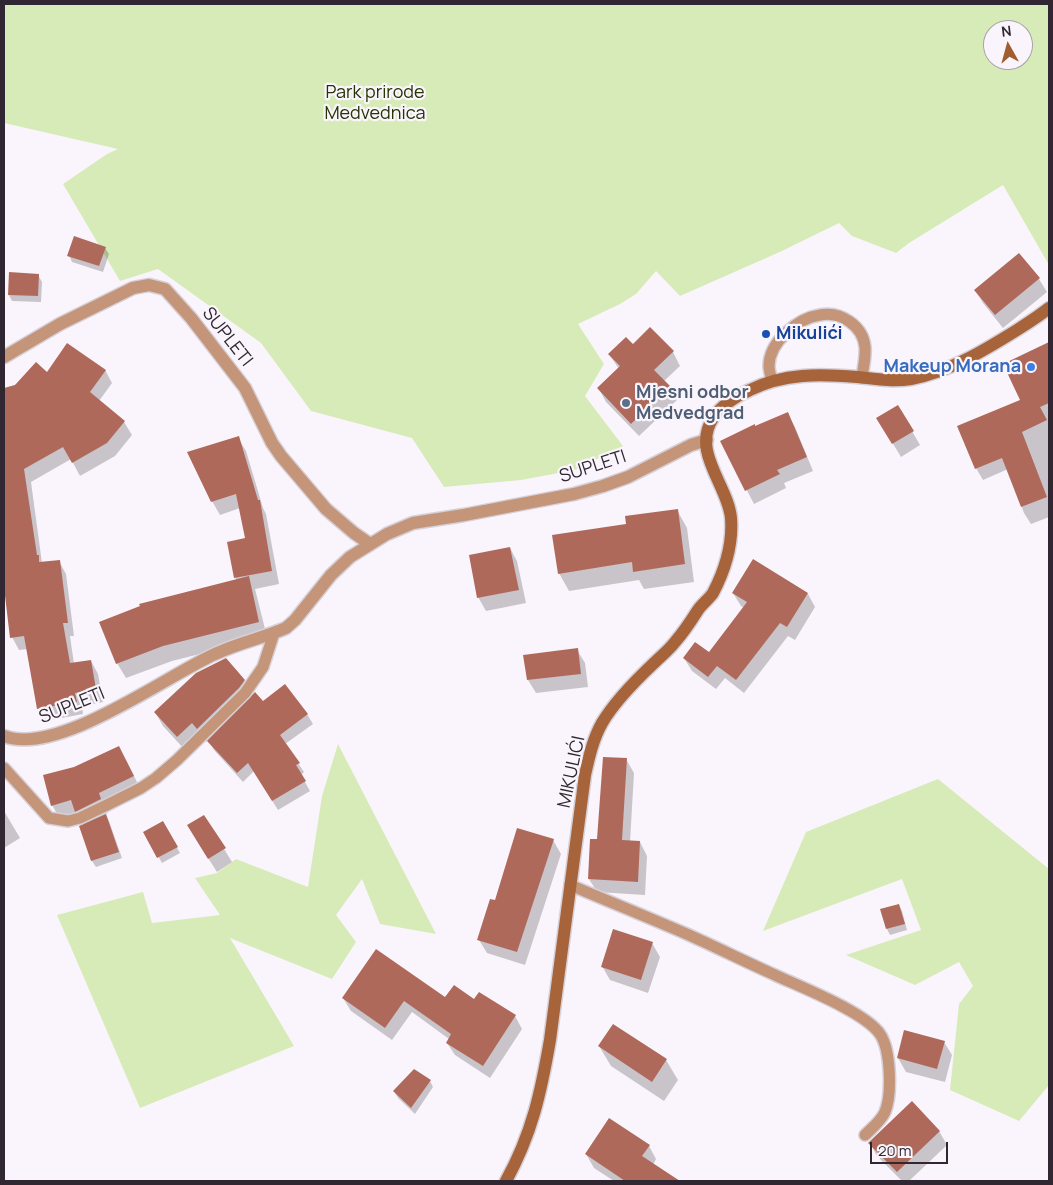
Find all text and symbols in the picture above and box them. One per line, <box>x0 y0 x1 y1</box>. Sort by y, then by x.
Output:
north arrow <box>983 20 1033 70</box>
text: N <box>1000 21 1012 41</box>
park label: Park prirode Medvednica <box>324 82 426 125</box>
street label: SUPLETI <box>197 303 257 371</box>
place label: Mikulići <box>776 323 843 345</box>
marker: Mikulići <box>760 328 772 340</box>
place label: Makeup Morana <box>883 356 1021 378</box>
marker: Makeup Morana <box>1025 361 1037 373</box>
place label: Mjesni odbor Medvedgrad <box>636 382 749 424</box>
marker: Mjesni odbor Medvedgrad <box>620 397 632 409</box>
street label: SUPLETI <box>557 446 629 488</box>
street label: SUPLETI <box>36 683 108 729</box>
street label: MIKULIĆI <box>554 734 590 810</box>
scale bar <box>873 1132 950 1164</box>
text: 20 m <box>878 1140 911 1161</box>

